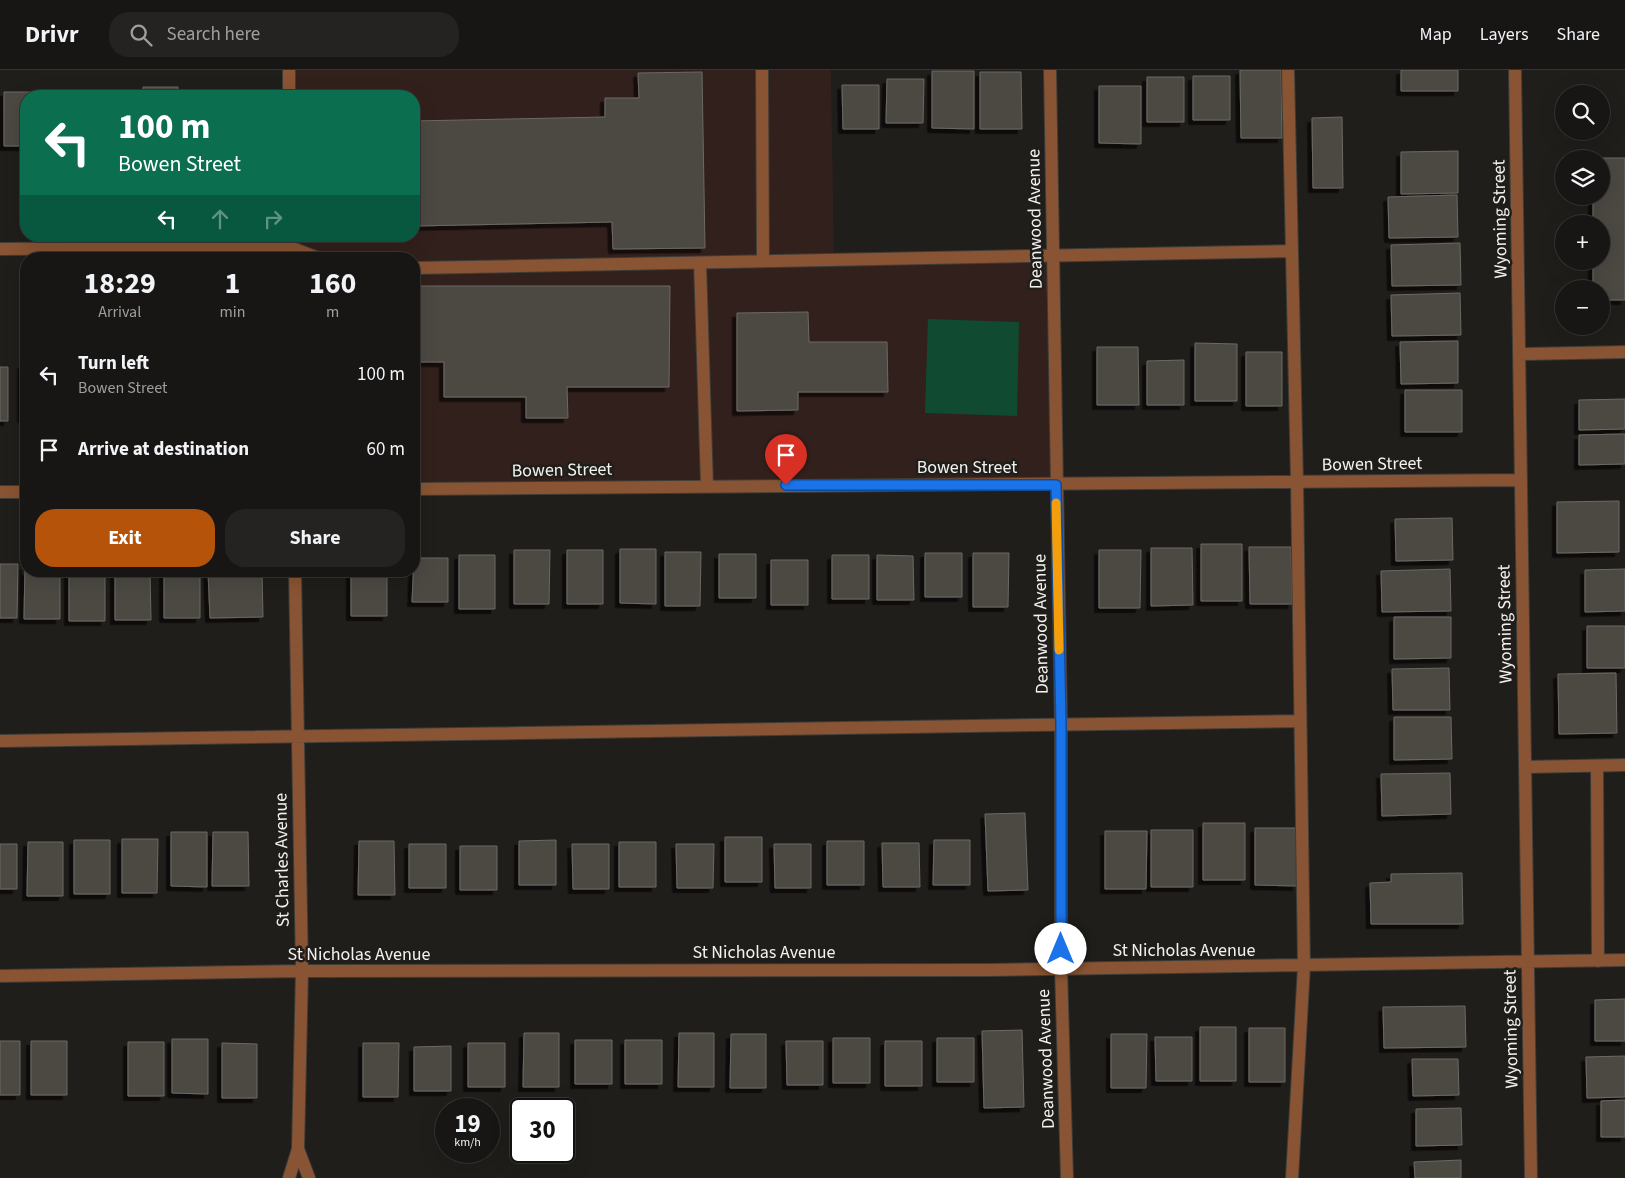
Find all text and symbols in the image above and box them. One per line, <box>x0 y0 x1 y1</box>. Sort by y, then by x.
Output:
search box <box>109 12 459 57</box>
text: Drivr <box>25 17 79 52</box>
icon: search <box>127 21 155 49</box>
text: Search here <box>167 21 260 48</box>
text: Map <box>1420 22 1452 47</box>
text: Layers <box>1480 22 1529 47</box>
text: Share <box>1557 22 1600 47</box>
map controls <box>1555 85 1610 335</box>
button: search <box>1555 85 1610 140</box>
text: 100 m <box>118 102 210 152</box>
icon: left <box>35 110 100 175</box>
text: Bowen Street <box>118 148 241 180</box>
street label: Deanwood Avenue <box>1021 149 1049 289</box>
button: layers <box>1555 150 1610 205</box>
street label: Wyoming Street <box>1486 159 1514 279</box>
icon: left <box>153 205 181 233</box>
icon: ahead <box>206 205 234 233</box>
icon: right <box>259 205 287 233</box>
button: + <box>1555 215 1610 270</box>
text: 18:29 <box>84 262 156 305</box>
text: 1 <box>224 262 240 305</box>
text: 160 <box>309 262 356 305</box>
button: − <box>1555 280 1610 335</box>
text: Arrival <box>98 301 141 323</box>
text: min <box>219 301 245 323</box>
text: m <box>326 301 339 323</box>
text: Turn left <box>78 350 149 377</box>
icon: left <box>35 361 63 389</box>
text: 100 m <box>357 361 405 388</box>
text: Bowen Street <box>78 377 167 399</box>
pin <box>765 434 807 485</box>
icon: arrive <box>35 436 63 464</box>
text: Arrive at destination <box>78 436 249 463</box>
text: 60 m <box>367 436 405 463</box>
icon: arrive <box>772 441 800 469</box>
street label: Bowen Street <box>1321 451 1423 477</box>
street label: Bowen Street <box>917 455 1017 480</box>
street label: Bowen Street <box>511 457 613 483</box>
button: Exit <box>35 509 215 567</box>
button: Share <box>225 509 405 567</box>
street label: Deanwood Avenue <box>1027 554 1055 694</box>
street label: Wyoming Street <box>1491 564 1519 684</box>
street label: St Charles Avenue <box>268 793 296 927</box>
position arrow <box>1034 922 1086 974</box>
street label: St Nicholas Avenue <box>1113 938 1256 963</box>
street label: St Nicholas Avenue <box>693 940 836 965</box>
street label: St Nicholas Avenue <box>288 942 431 967</box>
street label: Wyoming Street <box>1497 969 1525 1089</box>
street label: Deanwood Avenue <box>1031 988 1061 1129</box>
speed limit sign: 30 <box>510 1098 575 1163</box>
text: 19 <box>454 1106 481 1142</box>
text: km/h <box>454 1134 481 1151</box>

